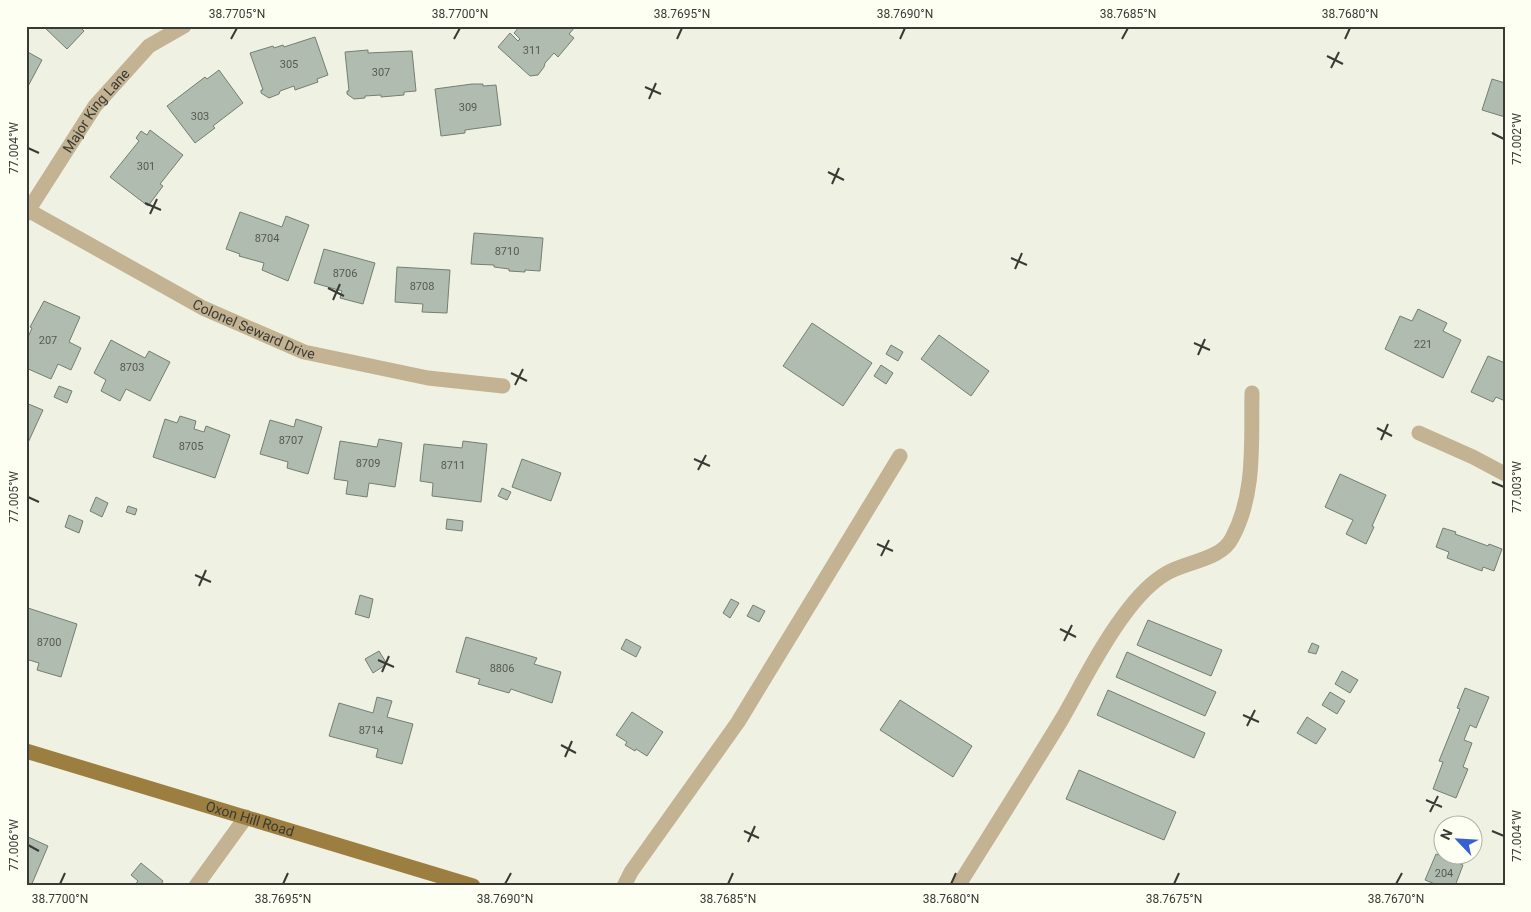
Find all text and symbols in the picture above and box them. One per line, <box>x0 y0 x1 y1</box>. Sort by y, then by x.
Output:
text: 38.7705°N <box>209 7 265 21</box>
text: 38.7700°N <box>432 7 488 21</box>
text: 38.7695°N <box>654 7 710 21</box>
text: 38.7690°N <box>877 7 933 21</box>
text: 38.7685°N <box>1100 7 1156 21</box>
text: 38.7680°N <box>1322 7 1378 21</box>
house number: 311 <box>523 44 541 57</box>
house number: 305 <box>280 58 298 71</box>
street label: Major King Lane <box>59 65 133 156</box>
house number: 307 <box>372 66 390 79</box>
house number: 309 <box>459 101 477 114</box>
house number: 303 <box>191 110 209 123</box>
text: 77.002°W <box>1510 113 1524 165</box>
text: 77.004°W <box>7 122 21 174</box>
house number: 301 <box>137 160 155 173</box>
house number: 8704 <box>255 232 279 245</box>
house number: 8710 <box>495 245 519 258</box>
house number: 8706 <box>333 267 357 280</box>
house number: 8708 <box>410 280 434 293</box>
street label: Colonel Seward Drive <box>190 296 316 362</box>
house number: 207 <box>39 334 57 347</box>
house number: 221 <box>1414 338 1432 351</box>
house number: 8703 <box>120 361 144 374</box>
house number: 8707 <box>279 434 303 447</box>
house number: 8705 <box>179 440 203 453</box>
house number: 8709 <box>356 457 380 470</box>
house number: 8711 <box>441 459 465 472</box>
text: 77.003°W <box>1510 461 1524 513</box>
text: 77.005°W <box>7 471 21 523</box>
house number: 8700 <box>37 636 61 649</box>
house number: 8806 <box>490 662 514 675</box>
house number: 8714 <box>359 724 383 737</box>
street label: Oxon Hill Road <box>204 798 296 840</box>
text: 77.004°W <box>1510 810 1524 862</box>
north arrow <box>1434 814 1484 864</box>
text: 77.006°W <box>7 819 21 871</box>
text: N <box>1437 827 1456 842</box>
house number: 204 <box>1435 867 1453 880</box>
text: 38.7700°N <box>32 892 88 906</box>
text: 38.7695°N <box>255 892 311 906</box>
text: 38.7690°N <box>477 892 533 906</box>
text: 38.7685°N <box>700 892 756 906</box>
text: 38.7680°N <box>923 892 979 906</box>
text: 38.7675°N <box>1146 892 1202 906</box>
text: 38.7670°N <box>1368 892 1424 906</box>

